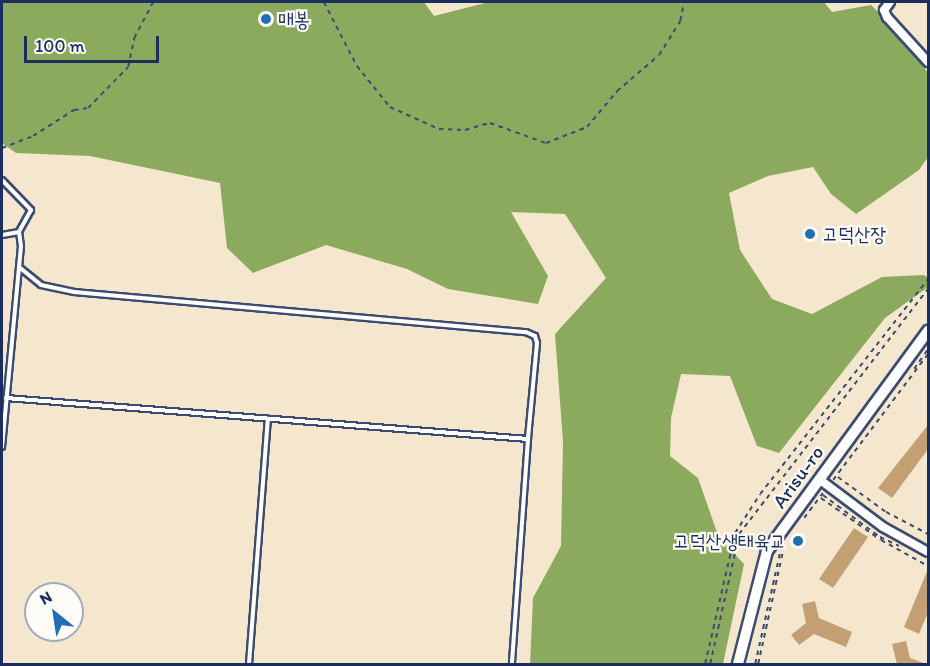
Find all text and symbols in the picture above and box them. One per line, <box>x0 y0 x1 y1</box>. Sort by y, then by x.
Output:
place label: 매봉 <box>278 7 310 31</box>
marker: 매봉 <box>259 12 273 26</box>
scale bar <box>27 24 162 62</box>
text: 100 m <box>35 35 85 57</box>
place label: 고덕산장 <box>822 222 886 246</box>
marker: 고덕산장 <box>803 227 817 241</box>
street label: Arisu-ro <box>767 441 829 513</box>
place label: 고덕산생태육교 <box>673 529 786 553</box>
marker: 고덕산생태육교 <box>791 534 805 548</box>
north arrow <box>24 582 84 642</box>
text: N <box>36 587 55 609</box>

